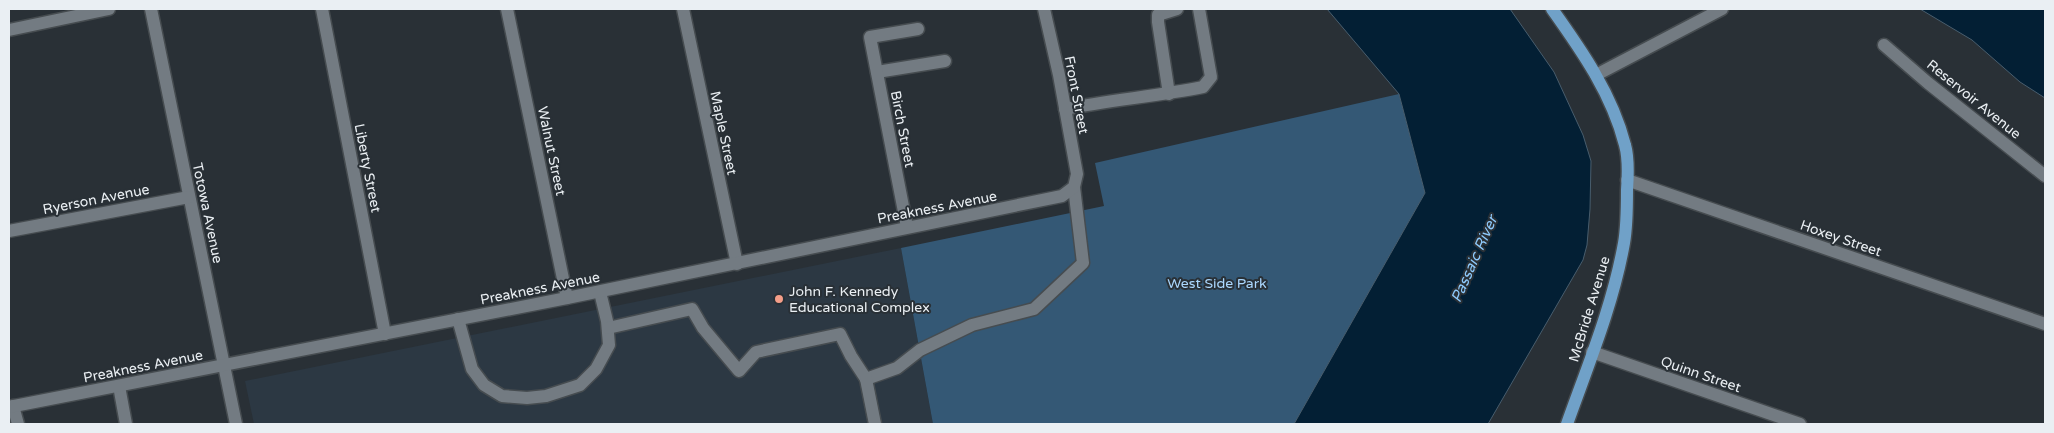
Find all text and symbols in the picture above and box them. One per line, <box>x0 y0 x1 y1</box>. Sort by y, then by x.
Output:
street label: Front Street <box>1061 55 1093 136</box>
street label: Reservoir Avenue <box>1923 56 2024 143</box>
street label: Birch Street <box>887 89 918 170</box>
street label: Maple Street <box>706 90 741 177</box>
street label: Walnut Street <box>534 105 569 198</box>
street label: Liberty Street <box>351 122 385 215</box>
street label: Totowa Avenue <box>189 161 226 265</box>
street label: Ryerson Avenue <box>41 181 151 218</box>
street label: Preakness Avenue <box>876 188 998 227</box>
water label: Passaic River <box>1447 211 1502 305</box>
street label: Hoxey Street <box>1798 217 1884 261</box>
street label: McBride Avenue <box>1565 254 1614 364</box>
street label: Preakness Avenue <box>479 269 601 308</box>
park label: West Side Park <box>1167 275 1267 292</box>
place label: John F. Kennedy Educational Complex <box>789 283 930 316</box>
marker: John F. Kennedy Educational Complex <box>773 293 785 305</box>
street label: Preakness Avenue <box>82 347 204 386</box>
street label: Quinn Street <box>1658 353 1744 396</box>

